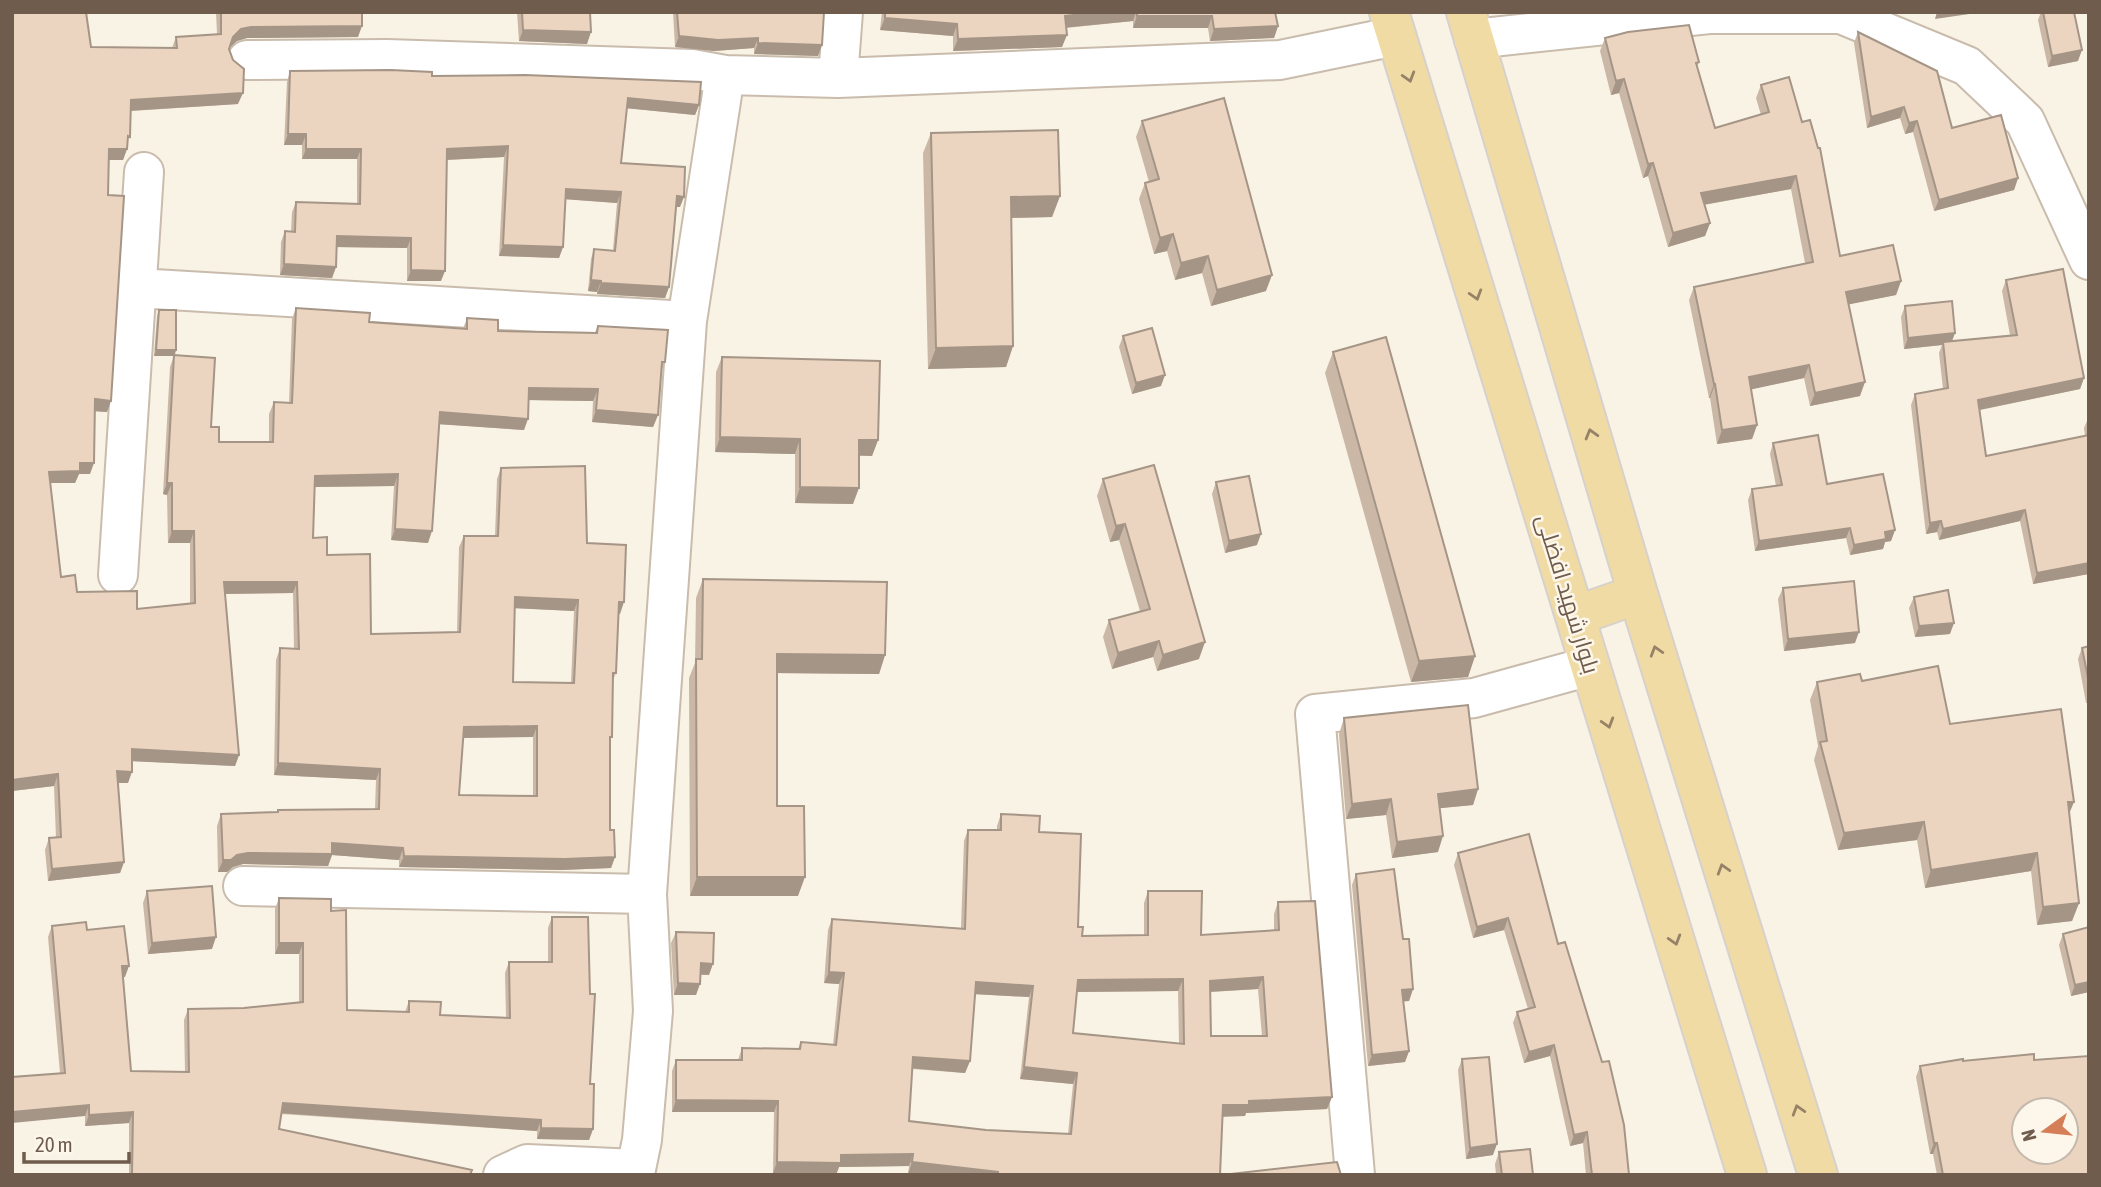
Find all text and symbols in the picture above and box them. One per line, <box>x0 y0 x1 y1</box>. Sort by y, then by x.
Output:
one-way arrow <box>1400 71 1415 83</box>
one-way arrow <box>1467 289 1482 301</box>
one-way arrow <box>1584 428 1599 440</box>
street label: بلوار شهید افضلی <box>1530 511 1605 677</box>
one-way arrow <box>1650 646 1664 658</box>
one-way arrow <box>1599 717 1614 729</box>
one-way arrow <box>1717 863 1732 875</box>
one-way arrow <box>1666 934 1681 946</box>
north arrow <box>2010 1096 2080 1166</box>
one-way arrow <box>1791 1104 1806 1116</box>
scale bar <box>24 1120 130 1164</box>
text: N <box>2017 1127 2041 1144</box>
text: 20 m <box>35 1132 73 1156</box>

